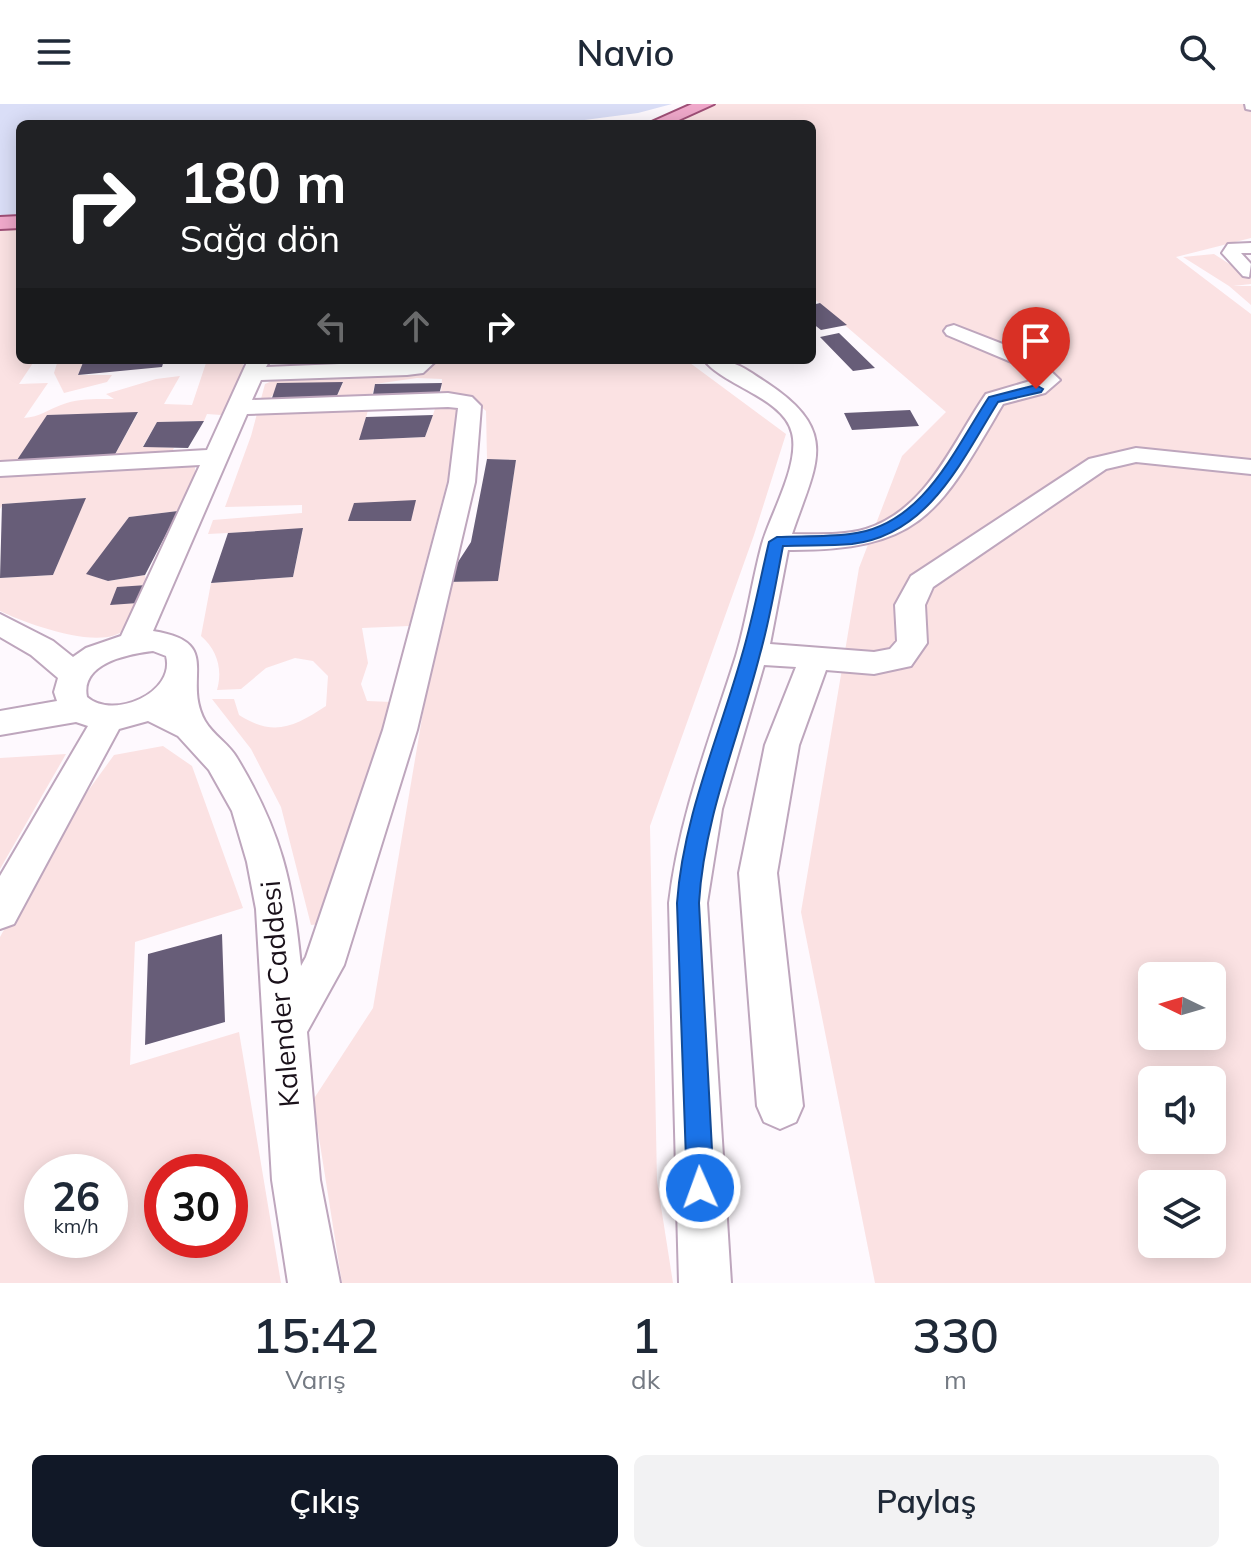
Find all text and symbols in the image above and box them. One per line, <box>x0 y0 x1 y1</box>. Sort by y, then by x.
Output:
icon: menu <box>32 30 76 74</box>
text: Navio <box>577 30 674 75</box>
icon: search <box>1175 30 1219 74</box>
text: 180 m <box>180 147 347 217</box>
icon: right <box>48 152 152 256</box>
text: Sağa dön <box>180 216 340 261</box>
icon: left <box>310 304 354 348</box>
icon: ahead <box>394 304 438 348</box>
icon: right <box>478 304 522 348</box>
pin <box>1002 307 1070 389</box>
icon: arrive <box>1014 319 1058 363</box>
street label: Kalender Caddesi <box>252 879 306 1109</box>
north arrow <box>1138 962 1226 1050</box>
map controls <box>1138 962 1226 1258</box>
button: sound <box>1138 1066 1226 1154</box>
position arrow <box>658 1146 742 1230</box>
speed limit sign: 30 <box>144 1154 248 1258</box>
button: layers <box>1138 1170 1226 1258</box>
text: 26 <box>52 1171 100 1221</box>
text: km/h <box>53 1213 99 1238</box>
text: 15:42 <box>252 1305 379 1365</box>
text: 1 <box>631 1305 660 1365</box>
text: 330 <box>912 1305 999 1365</box>
text: Varış <box>285 1363 346 1396</box>
text: dk <box>631 1363 660 1396</box>
text: m <box>944 1363 967 1396</box>
button: Çıkış <box>32 1455 618 1547</box>
button: Paylaş <box>634 1455 1219 1547</box>

